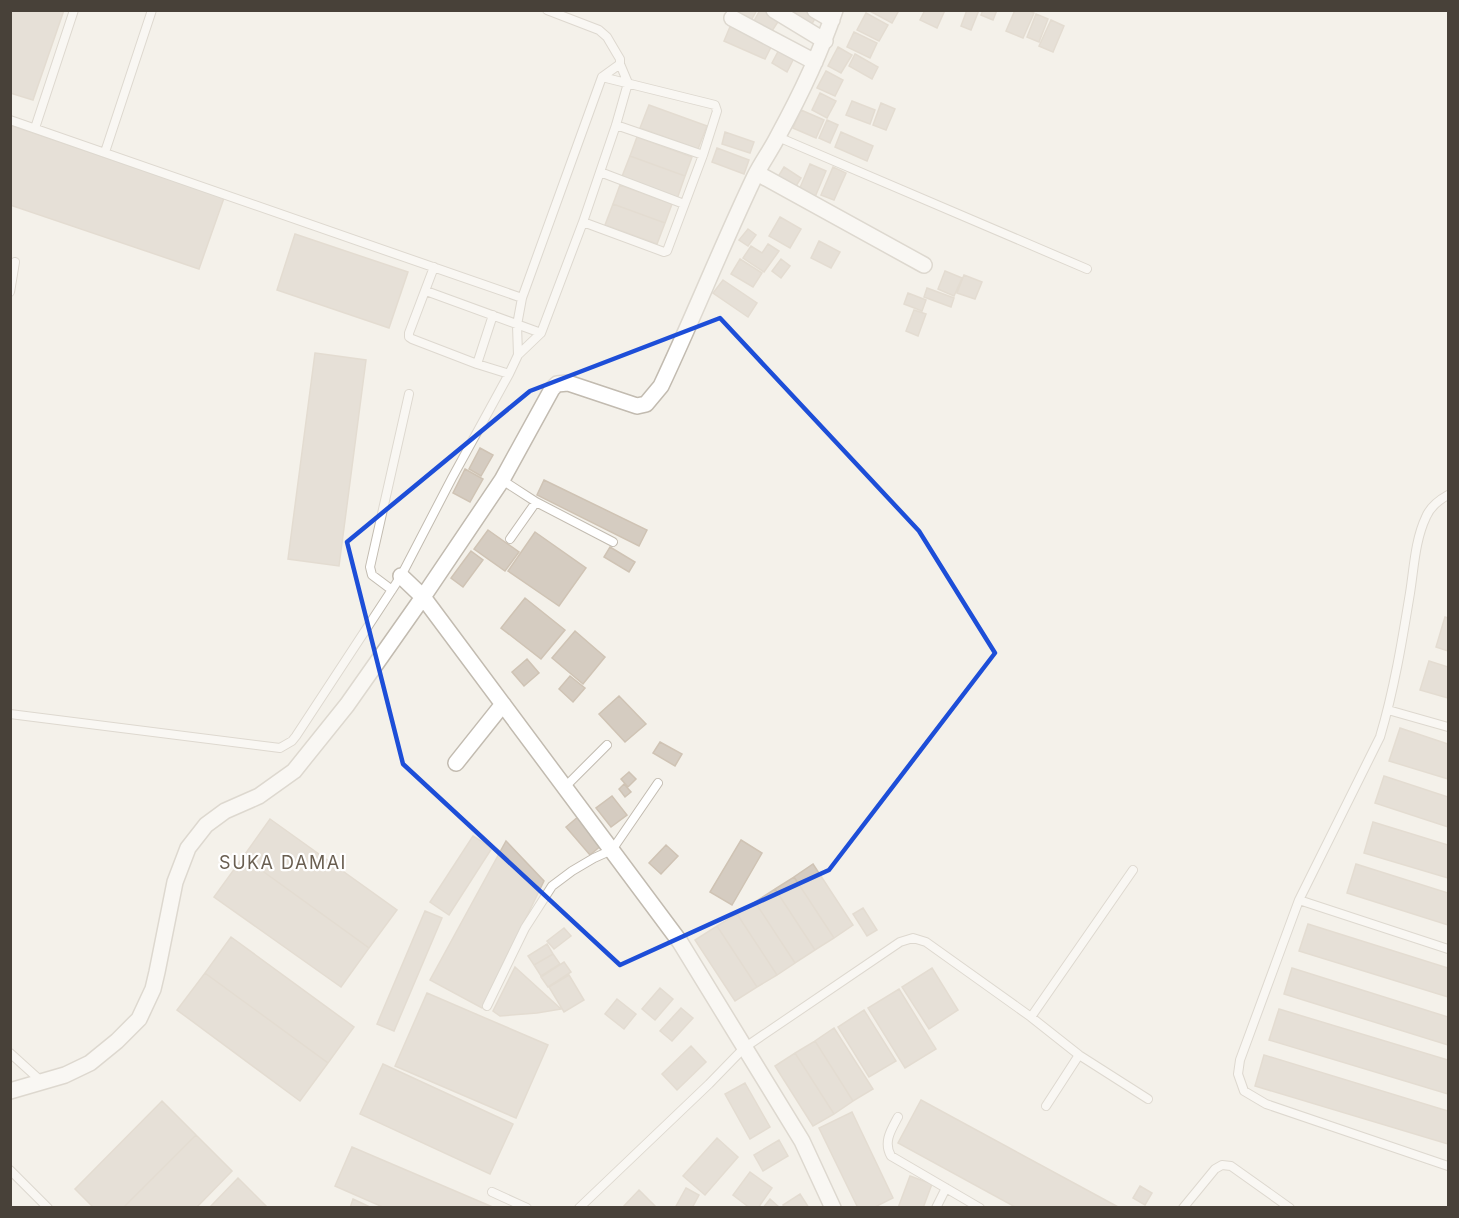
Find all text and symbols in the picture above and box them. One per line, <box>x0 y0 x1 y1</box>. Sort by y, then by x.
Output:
district label: SUKA DAMAI <box>219 852 347 873</box>

